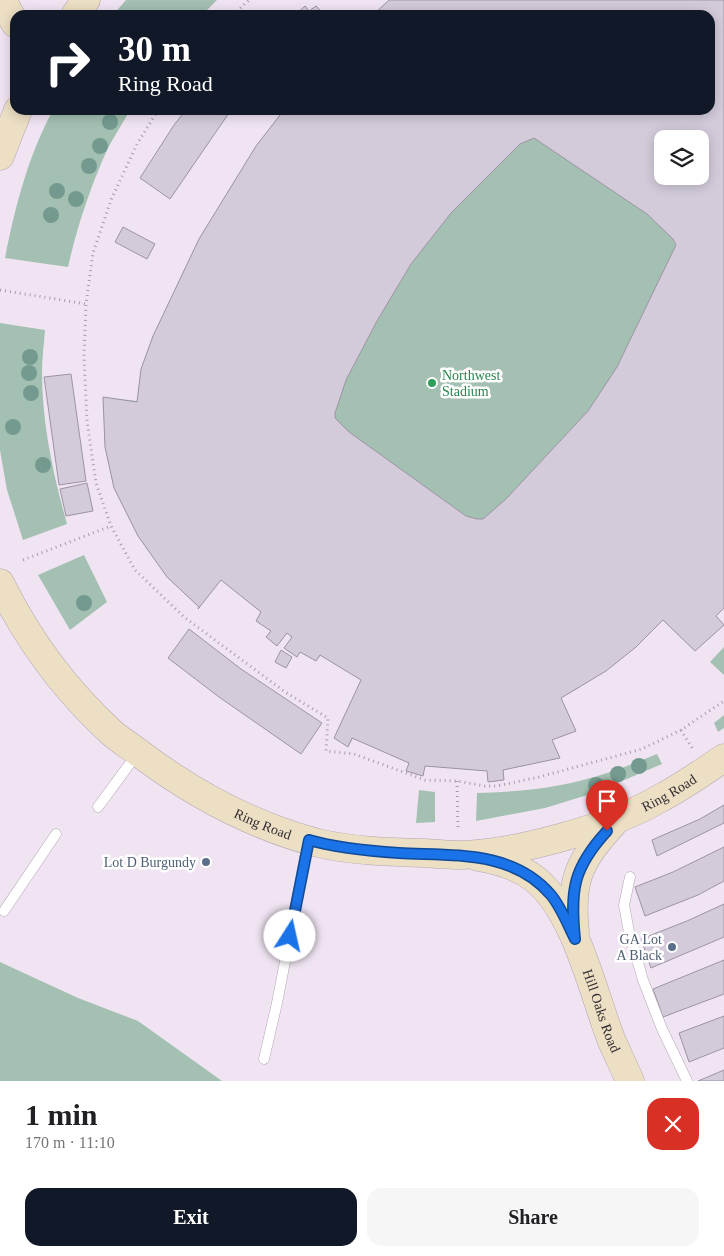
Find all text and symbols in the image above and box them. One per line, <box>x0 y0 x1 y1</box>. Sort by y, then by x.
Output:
icon: right <box>35 30 100 95</box>
text: 30 m <box>118 30 191 69</box>
text: Ring Road <box>118 71 213 96</box>
map controls <box>654 130 709 185</box>
button: layers <box>654 130 709 185</box>
place label: Northwest Stadium <box>442 368 500 399</box>
marker: Northwest Stadium <box>426 377 438 389</box>
street label: Ring Road <box>639 772 699 815</box>
pin <box>586 780 628 831</box>
icon: arrive <box>593 787 621 815</box>
street label: Ring Road <box>232 806 293 843</box>
place label: Lot D Burgundy <box>104 855 196 870</box>
marker: Lot D Burgundy <box>200 856 212 868</box>
position arrow <box>263 909 315 961</box>
place label: GA Lot A Black <box>617 932 662 963</box>
marker: GA Lot A Black <box>666 941 678 953</box>
street label: Hill Oaks Road <box>580 967 623 1055</box>
text: 1 min <box>25 1098 98 1131</box>
button: close <box>647 1098 699 1150</box>
text: 170 m · 11:10 <box>25 1134 115 1151</box>
button: Exit <box>25 1188 357 1246</box>
button: Share <box>367 1188 699 1246</box>

